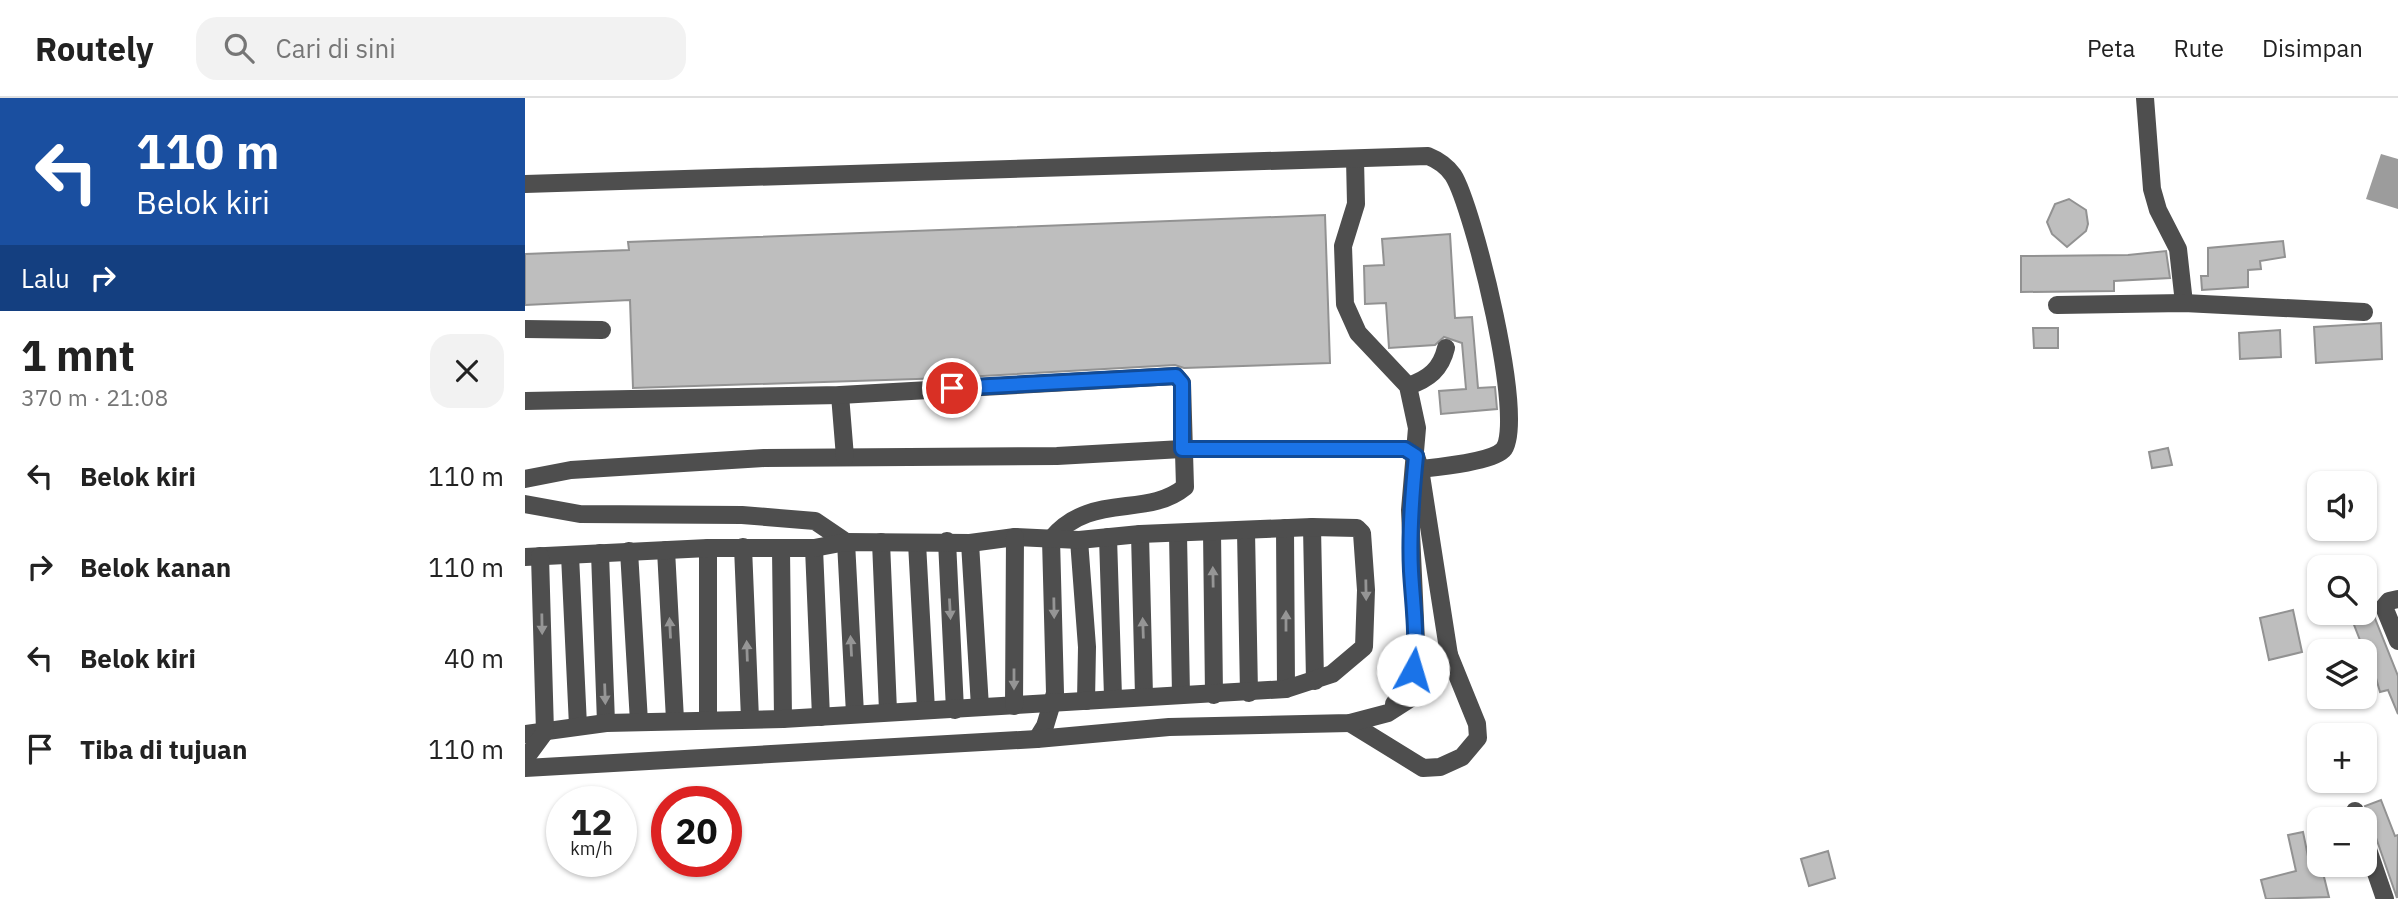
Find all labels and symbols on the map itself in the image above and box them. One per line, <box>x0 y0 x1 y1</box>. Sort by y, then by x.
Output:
pin <box>922 358 982 418</box>
one-way arrow <box>1207 566 1219 588</box>
one-way arrow <box>1360 579 1371 601</box>
one-way arrow <box>1048 597 1059 619</box>
one-way arrow <box>944 598 955 620</box>
one-way arrow <box>1280 610 1292 632</box>
one-way arrow <box>536 614 548 636</box>
one-way arrow <box>664 616 675 638</box>
one-way arrow <box>1137 617 1148 639</box>
position arrow <box>1376 633 1450 707</box>
one-way arrow <box>846 635 857 657</box>
one-way arrow <box>741 640 752 662</box>
one-way arrow <box>1008 668 1020 690</box>
one-way arrow <box>599 684 610 706</box>
speed limit sign: 20 <box>651 786 742 877</box>

